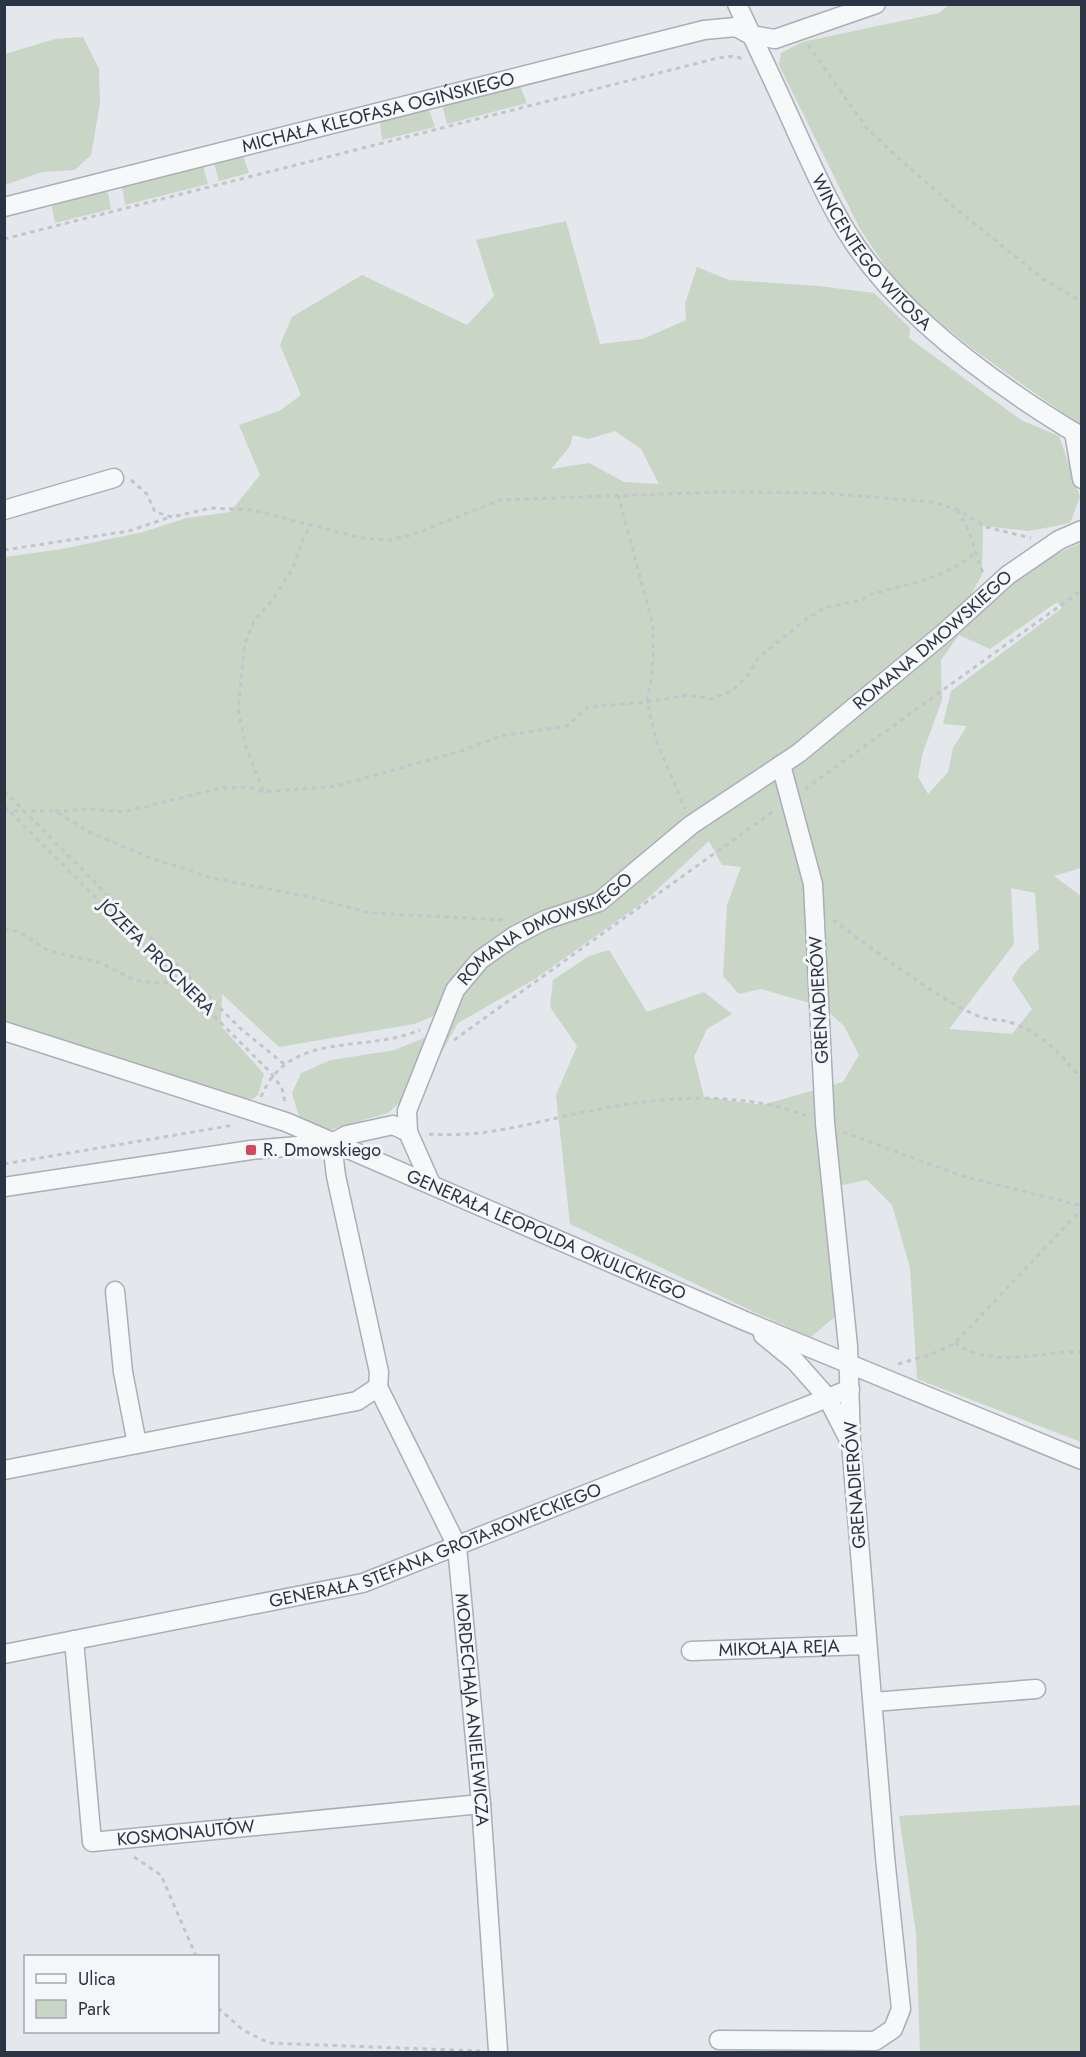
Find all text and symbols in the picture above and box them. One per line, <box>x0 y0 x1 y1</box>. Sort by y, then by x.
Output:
street label: MICHAŁA KLEOFASA OGIŃSKIEGO <box>239 65 517 159</box>
street label: WINCENTEGO WITOSA <box>805 170 938 337</box>
street label: ROMANA DMOWSKIEGO <box>847 564 1018 716</box>
street label: ROMANA DMOWSKIEGO <box>451 866 638 991</box>
street label: JÓZEFA PROCNERA <box>92 892 221 1021</box>
street label: GRENADIERÓW <box>803 935 835 1065</box>
place label: R. Dmowskiego <box>263 1137 381 1163</box>
marker: R. Dmowskiego <box>244 1143 258 1157</box>
street label: GENERAŁA LEOPOLDA OKULICKIEGO <box>402 1163 690 1307</box>
street label: GRENADIERÓW <box>838 1420 872 1550</box>
street label: GENERAŁA STEFANA GROTA-ROWECKIEGO <box>267 1476 605 1614</box>
street label: MORDECHAJA ANIELEWICZA <box>448 1592 496 1827</box>
street label: MIKOŁAJA REJA <box>718 1633 840 1663</box>
street label: KOSMONAUTÓW <box>116 1813 256 1853</box>
legend <box>24 1955 219 2033</box>
text: Ulica <box>78 1966 115 1992</box>
text: Park <box>78 1996 110 2022</box>

